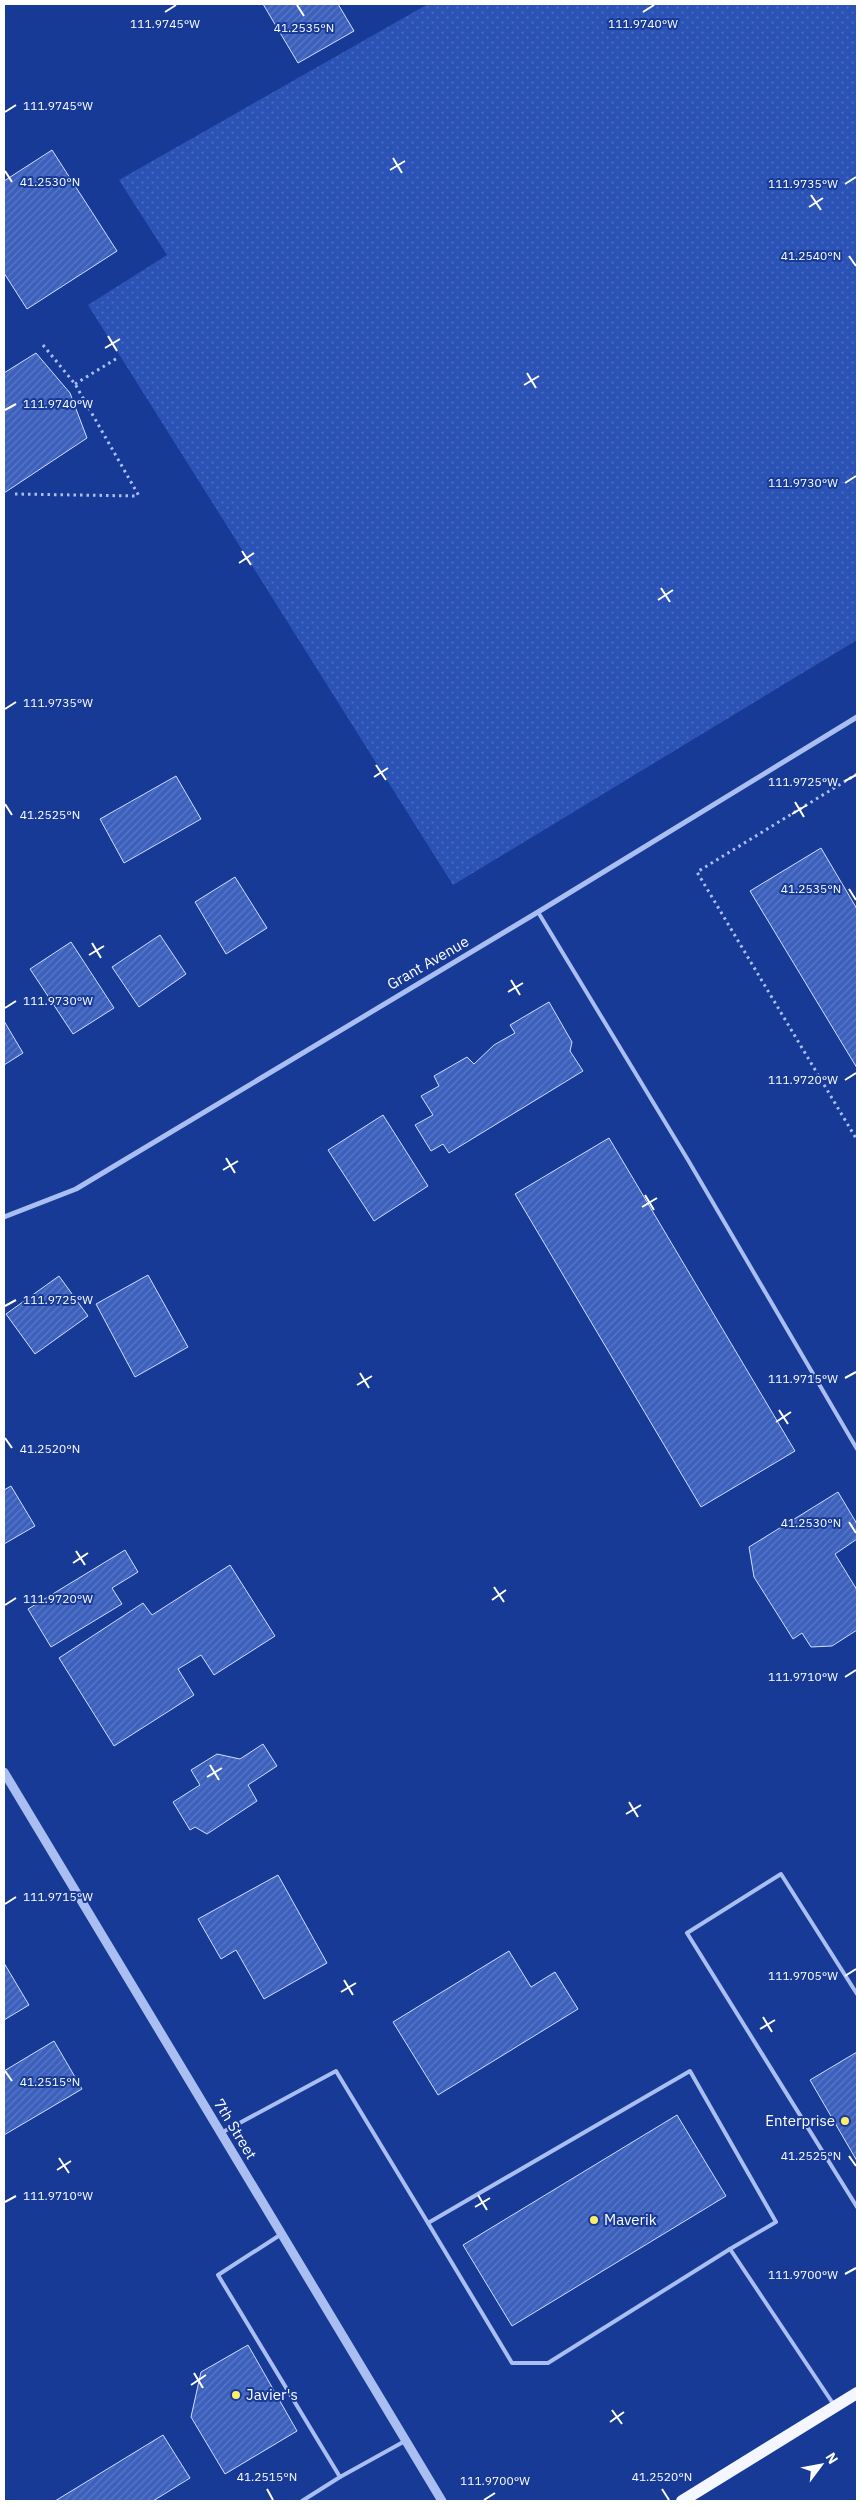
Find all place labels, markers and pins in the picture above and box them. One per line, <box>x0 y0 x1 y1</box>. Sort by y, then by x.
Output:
place label: Enterprise <box>765 2111 835 2130</box>
marker: Enterprise <box>839 2115 851 2127</box>
place label: Maverik <box>604 2210 657 2229</box>
marker: Maverik <box>588 2214 600 2226</box>
place label: Javier's <box>246 2385 298 2404</box>
marker: Javier's <box>230 2389 242 2401</box>

